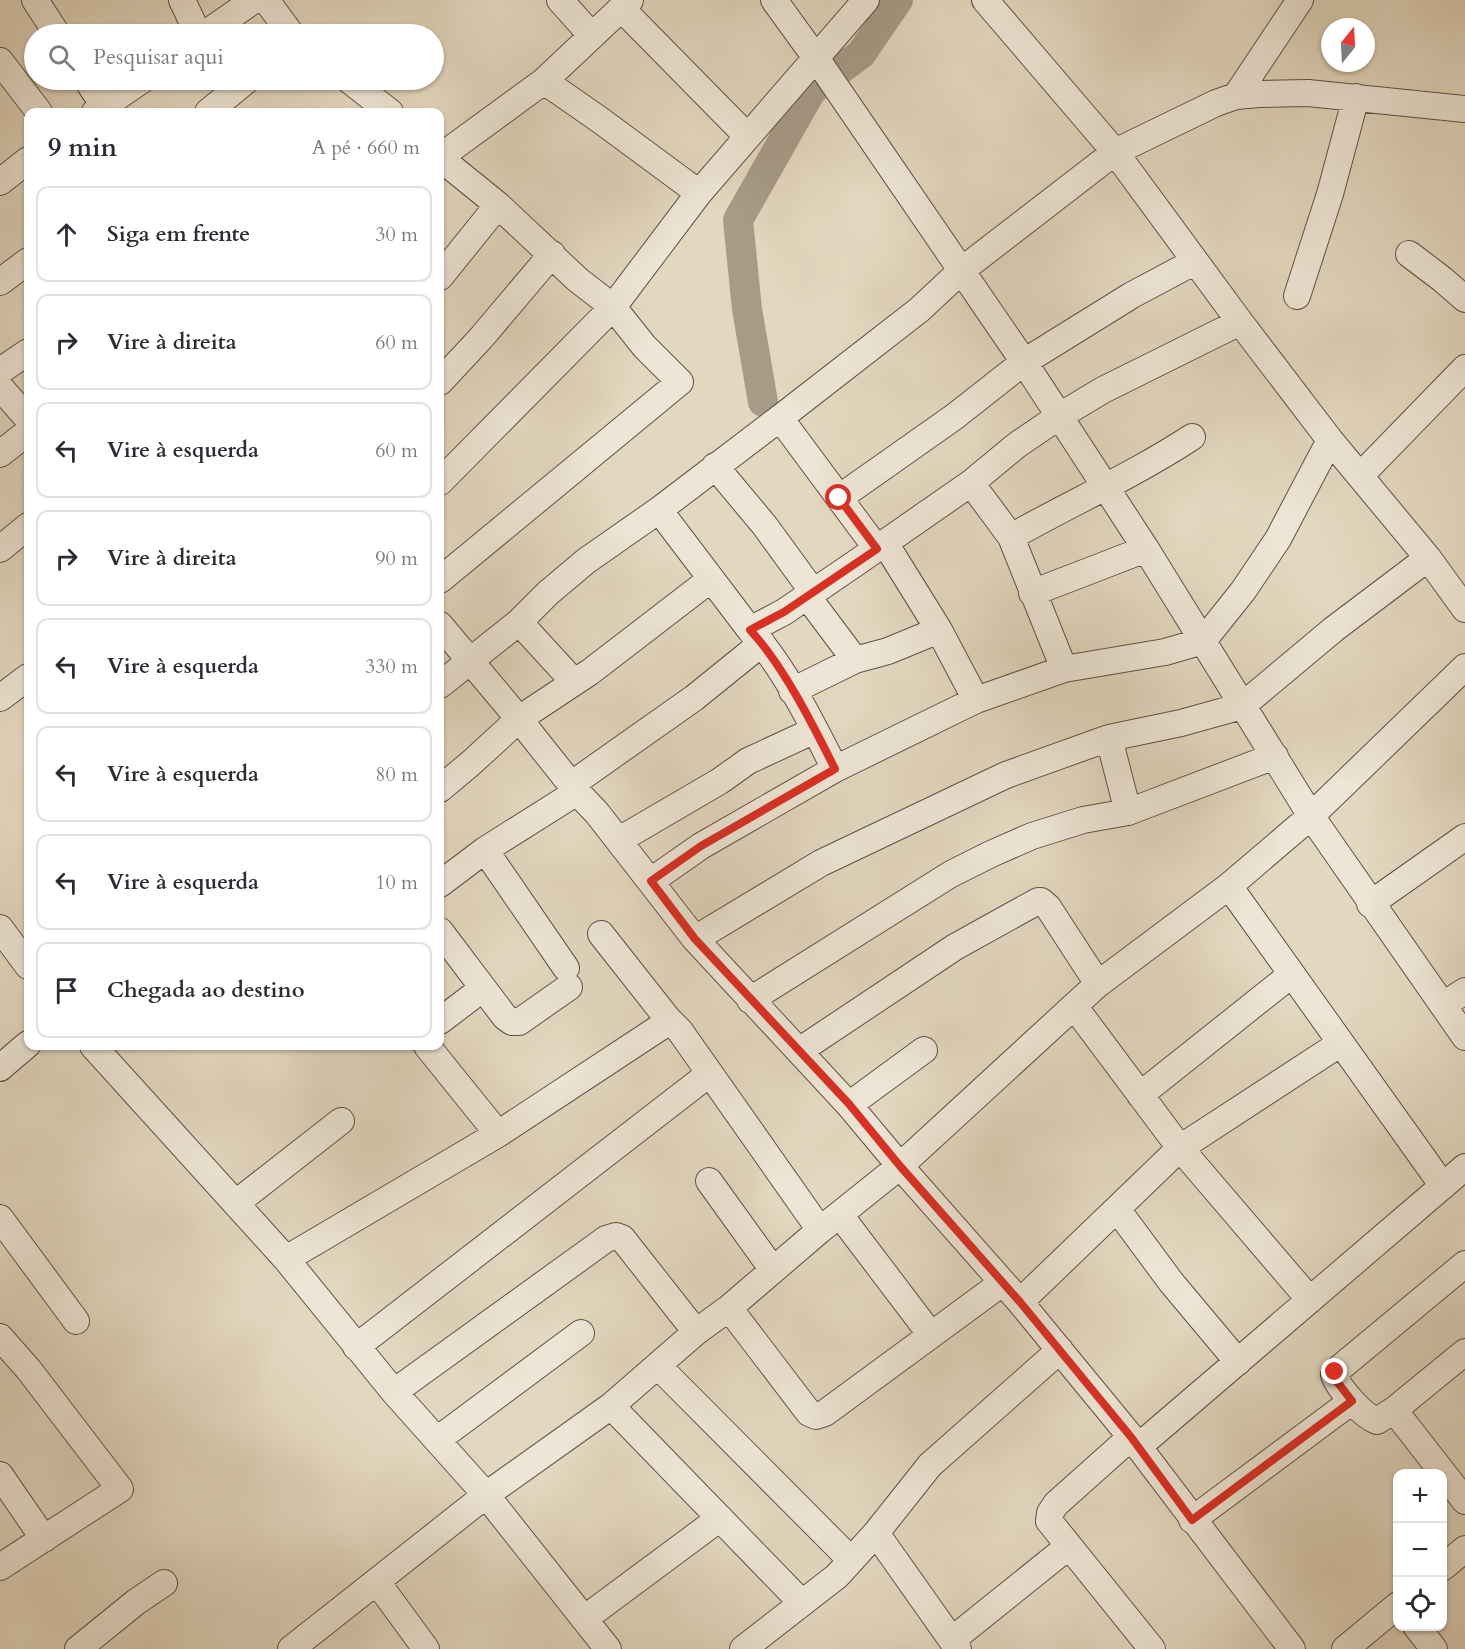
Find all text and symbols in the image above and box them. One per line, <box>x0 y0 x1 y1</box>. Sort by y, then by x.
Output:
north arrow <box>1321 18 1375 72</box>
search box <box>24 24 444 90</box>
icon: search <box>45 41 78 74</box>
text: Pesquisar aqui <box>93 42 224 72</box>
text: 9 min <box>48 130 117 165</box>
text: A pé · 660 m <box>312 134 420 161</box>
icon: ahead <box>50 218 83 251</box>
text: Siga em frente <box>107 219 250 249</box>
text: 30 m <box>375 221 418 248</box>
icon: right <box>50 326 83 359</box>
text: Vire à direita <box>107 327 237 357</box>
text: 60 m <box>375 329 418 356</box>
icon: left <box>50 434 83 467</box>
text: Vire à esquerda <box>107 435 259 465</box>
text: 60 m <box>375 437 418 464</box>
route start <box>825 484 851 510</box>
icon: right <box>50 542 83 575</box>
text: Vire à direita <box>107 543 237 573</box>
text: 90 m <box>375 545 418 572</box>
icon: left <box>50 650 83 683</box>
text: Vire à esquerda <box>107 651 259 681</box>
text: 330 m <box>365 653 418 680</box>
icon: left <box>50 758 83 791</box>
text: Vire à esquerda <box>107 759 259 789</box>
text: 80 m <box>375 761 418 788</box>
icon: left <box>50 866 83 899</box>
text: Vire à esquerda <box>107 867 259 897</box>
text: 10 m <box>375 869 418 896</box>
icon: arrive <box>50 974 83 1007</box>
text: Chegada ao destino <box>107 975 305 1005</box>
route end <box>1321 1358 1347 1384</box>
map controls <box>1393 1469 1447 1631</box>
button: + <box>1393 1469 1447 1523</box>
button: − <box>1393 1523 1447 1577</box>
button: locate <box>1393 1577 1447 1631</box>

